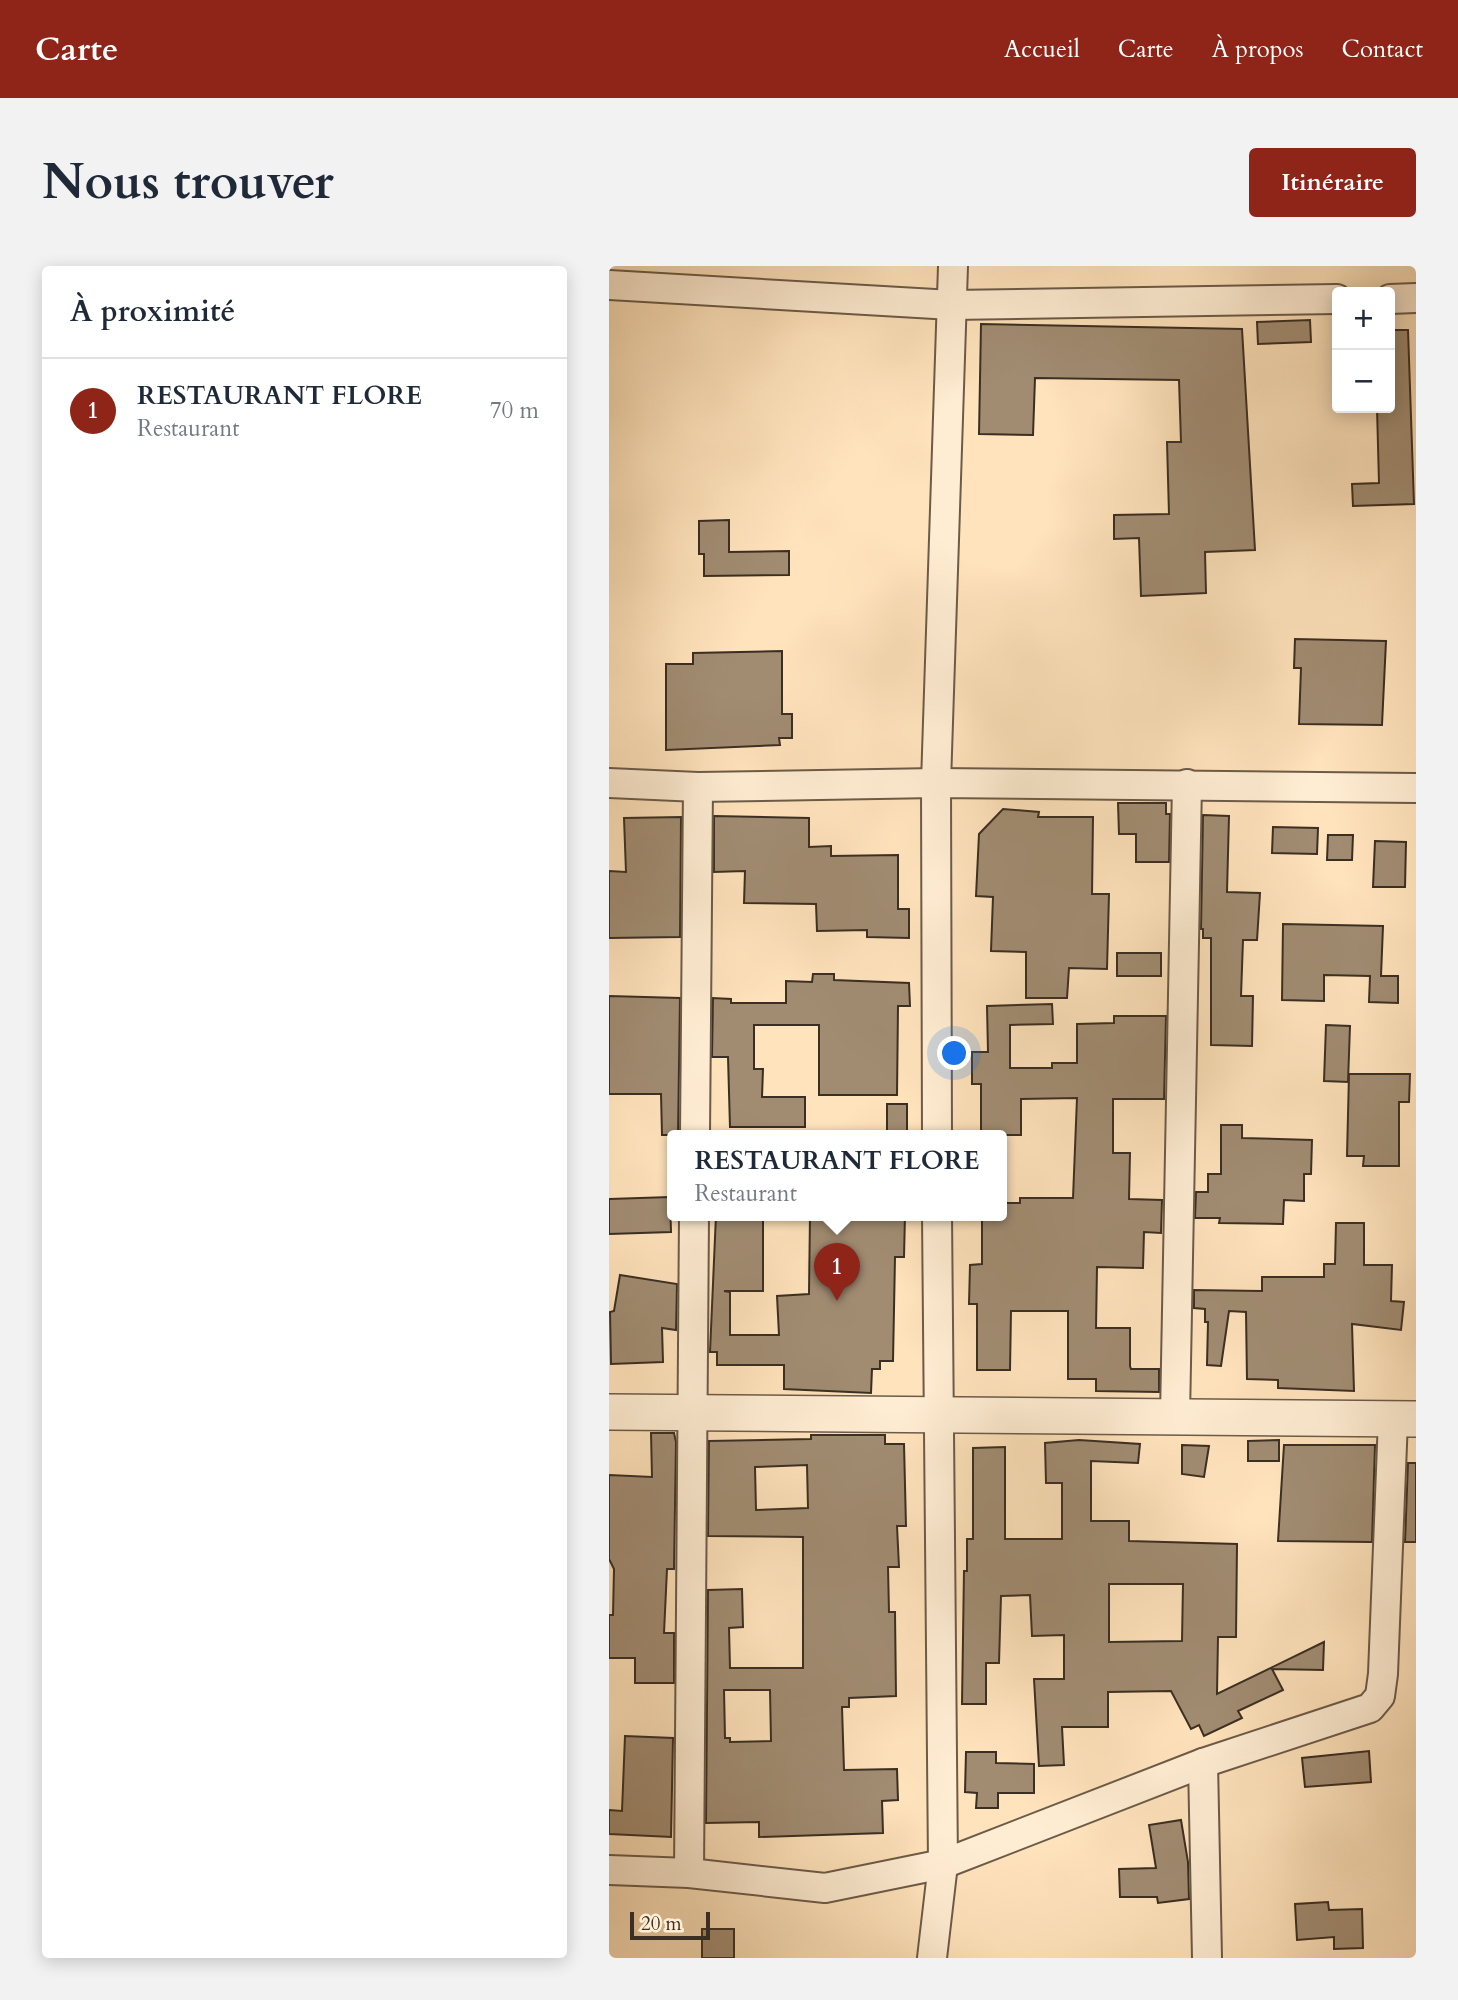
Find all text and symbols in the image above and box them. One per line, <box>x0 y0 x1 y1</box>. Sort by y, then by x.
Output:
text: Carte <box>35 27 118 72</box>
text: Accueil <box>1004 33 1080 66</box>
text: Carte <box>1118 33 1174 66</box>
text: À propos <box>1212 33 1304 66</box>
text: Contact <box>1342 33 1423 66</box>
button: Itinéraire <box>1249 148 1416 217</box>
text: Nous trouver <box>42 149 334 216</box>
map controls <box>1332 287 1395 413</box>
button: + <box>1332 287 1395 350</box>
text: À proximité <box>70 291 235 332</box>
button: − <box>1332 350 1395 413</box>
text: RESTAURANT FLORE <box>137 378 422 413</box>
text: 1 <box>87 395 99 426</box>
text: 70 m <box>490 395 539 426</box>
text: Restaurant <box>137 413 240 444</box>
your location <box>937 1036 971 1070</box>
popup <box>667 1130 1007 1221</box>
text: RESTAURANT FLORE <box>694 1143 980 1178</box>
text: Restaurant <box>694 1178 797 1209</box>
pin: 1 <box>814 1243 860 1301</box>
scale bar <box>630 1909 711 1941</box>
text: 20 m <box>641 1911 682 1937</box>

